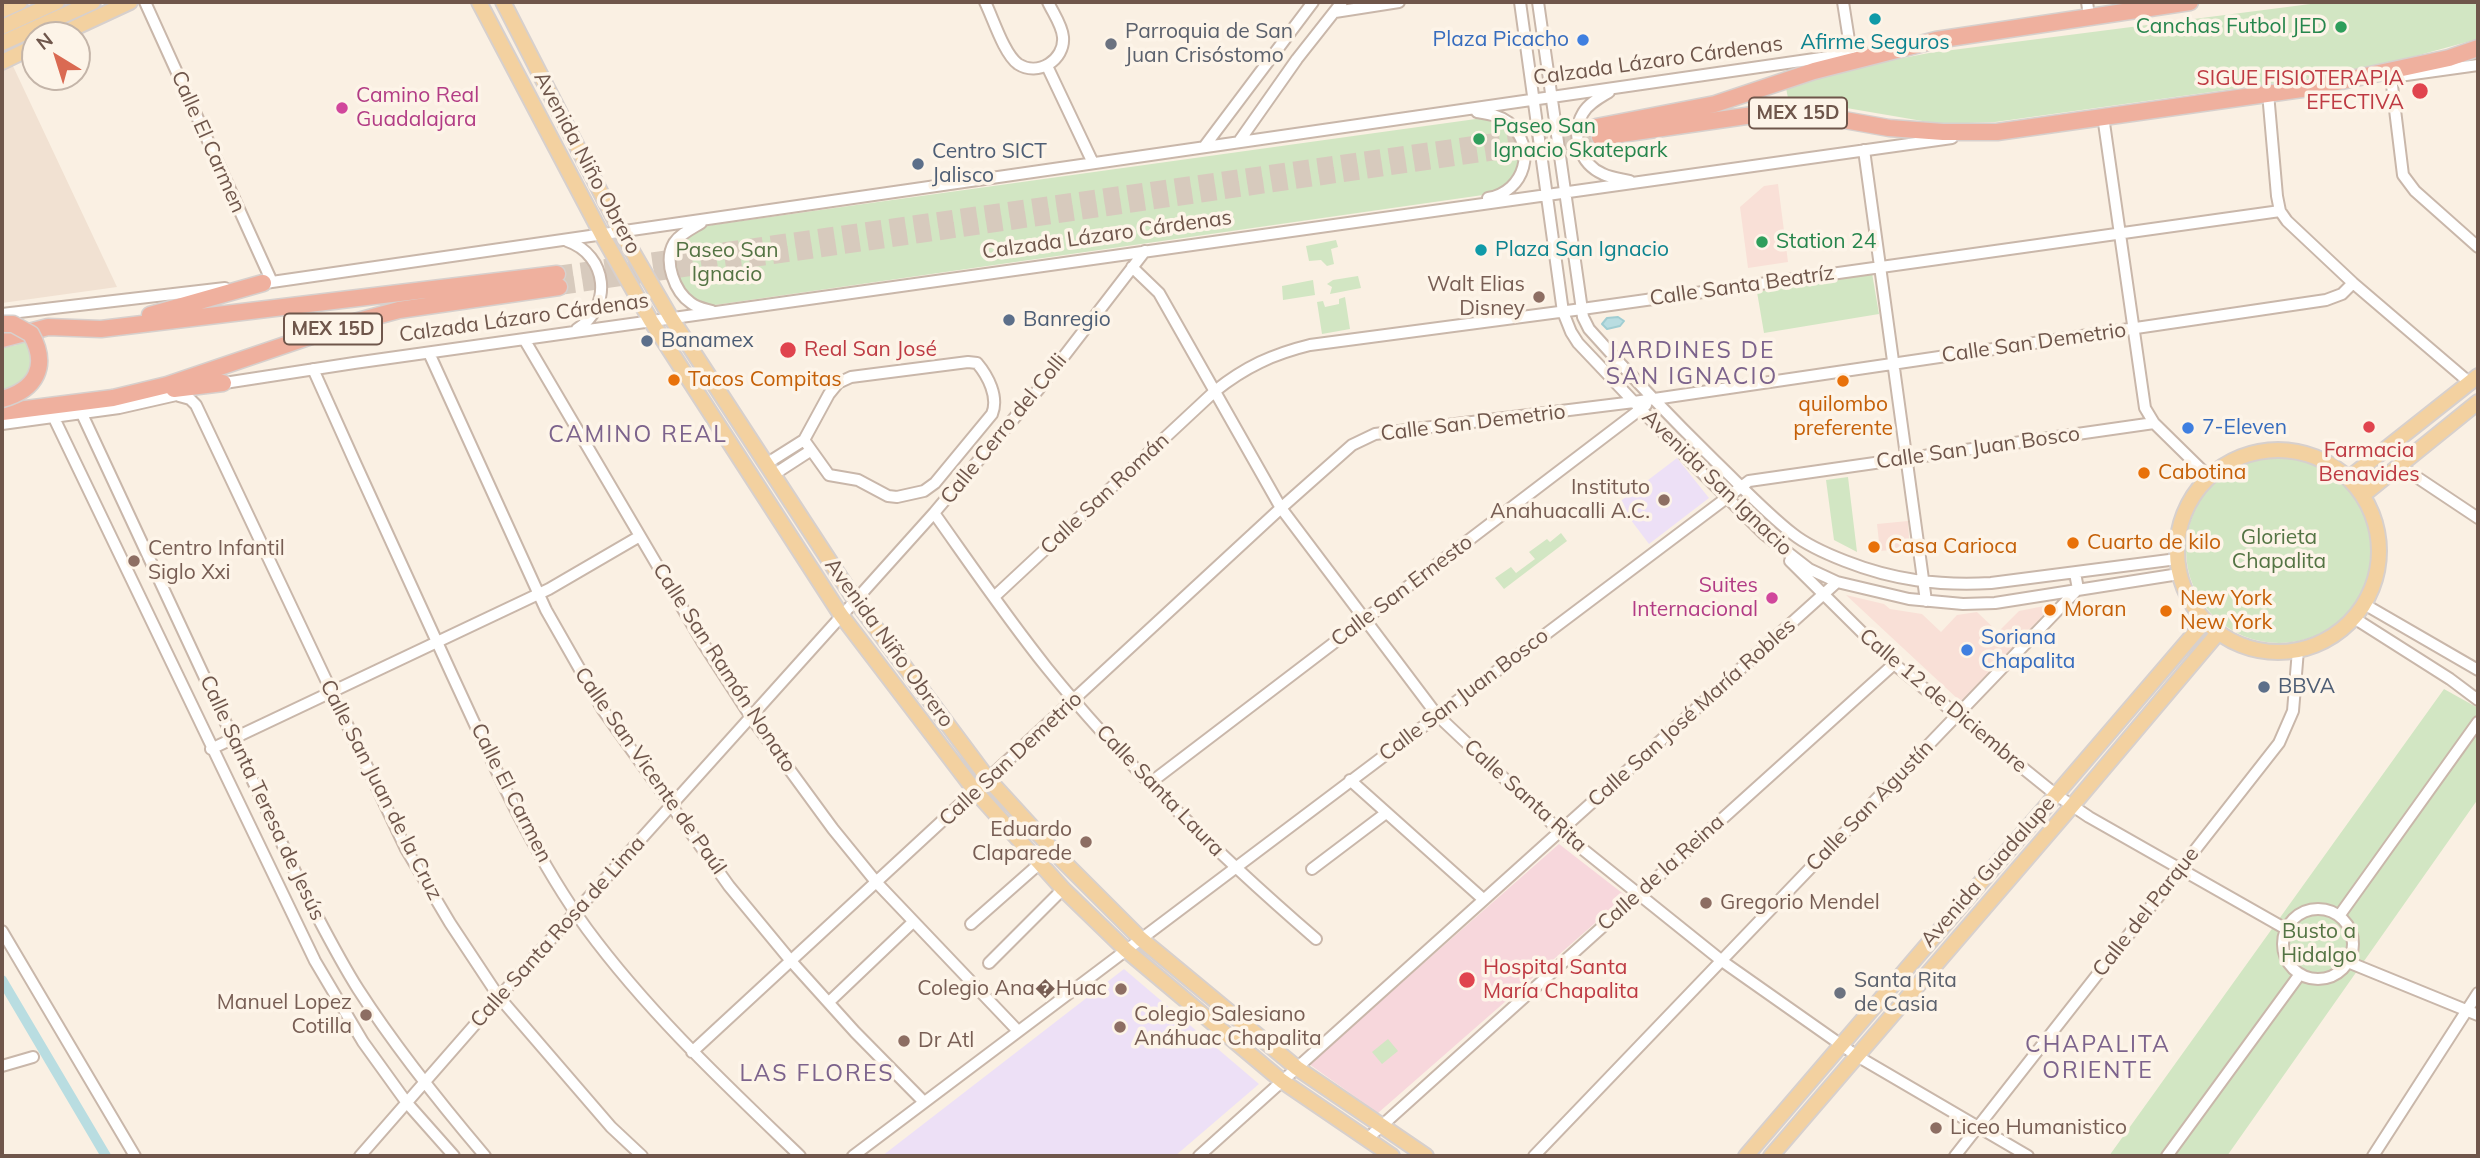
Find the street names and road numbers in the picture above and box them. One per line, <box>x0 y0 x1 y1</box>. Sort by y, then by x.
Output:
street label: Calzada Lázaro Cárdenas <box>1532 31 1784 91</box>
street label: Calle El Carmen <box>165 67 251 217</box>
street label: Avenida Niño Obrero <box>528 67 646 259</box>
road number: MEX 15D <box>1749 97 1847 128</box>
street label: Calzada Lázaro Cárdenas <box>981 205 1233 265</box>
street label: Calle Santa Beatríz <box>1648 261 1836 311</box>
street label: Calzada Lázaro Cárdenas <box>398 288 650 348</box>
road number: MEX 15D <box>284 314 382 344</box>
street label: Calle San Demetrio <box>1940 318 2128 368</box>
street label: Calle Cerro del Colli <box>936 349 1072 509</box>
street label: Calle San Demetrio <box>1379 399 1567 447</box>
street label: Avenida San Ignacio <box>1637 405 1797 561</box>
street label: Calle San Juan Bosco <box>1875 421 2081 475</box>
street label: Calle San Román <box>1035 428 1175 560</box>
street label: Calle San Ernesto <box>1326 530 1478 652</box>
street label: Avenida Niño Obrero <box>819 553 959 733</box>
street label: Calle San Ramón Nonato <box>647 559 801 777</box>
street label: Calle San José María Robles <box>1583 613 1801 813</box>
street label: Calle San Juan Bosco <box>1374 623 1554 767</box>
street label: Calle 12 de Diciembre <box>1854 623 2032 779</box>
street label: Calle San Vicente de Paúl <box>569 663 731 879</box>
street label: Calle Santa Teresa de Jesús <box>194 671 330 925</box>
street label: Calle San Juan de la Cruz <box>314 676 448 904</box>
street label: Calle San Demetrio <box>934 686 1088 832</box>
street label: Calle El Carmen <box>465 719 557 867</box>
street label: Calle Santa Laura <box>1091 720 1229 862</box>
street label: Calle Santa Rita <box>1458 734 1592 858</box>
street label: Calle San Agustín <box>1801 735 1939 877</box>
street label: Avenida Guadalupe <box>1916 791 2060 953</box>
street label: Calle de la Reina <box>1592 810 1730 936</box>
street label: Calle Santa Rosa de Lima <box>465 831 651 1033</box>
street label: Calle del Parque <box>2088 842 2204 982</box>

